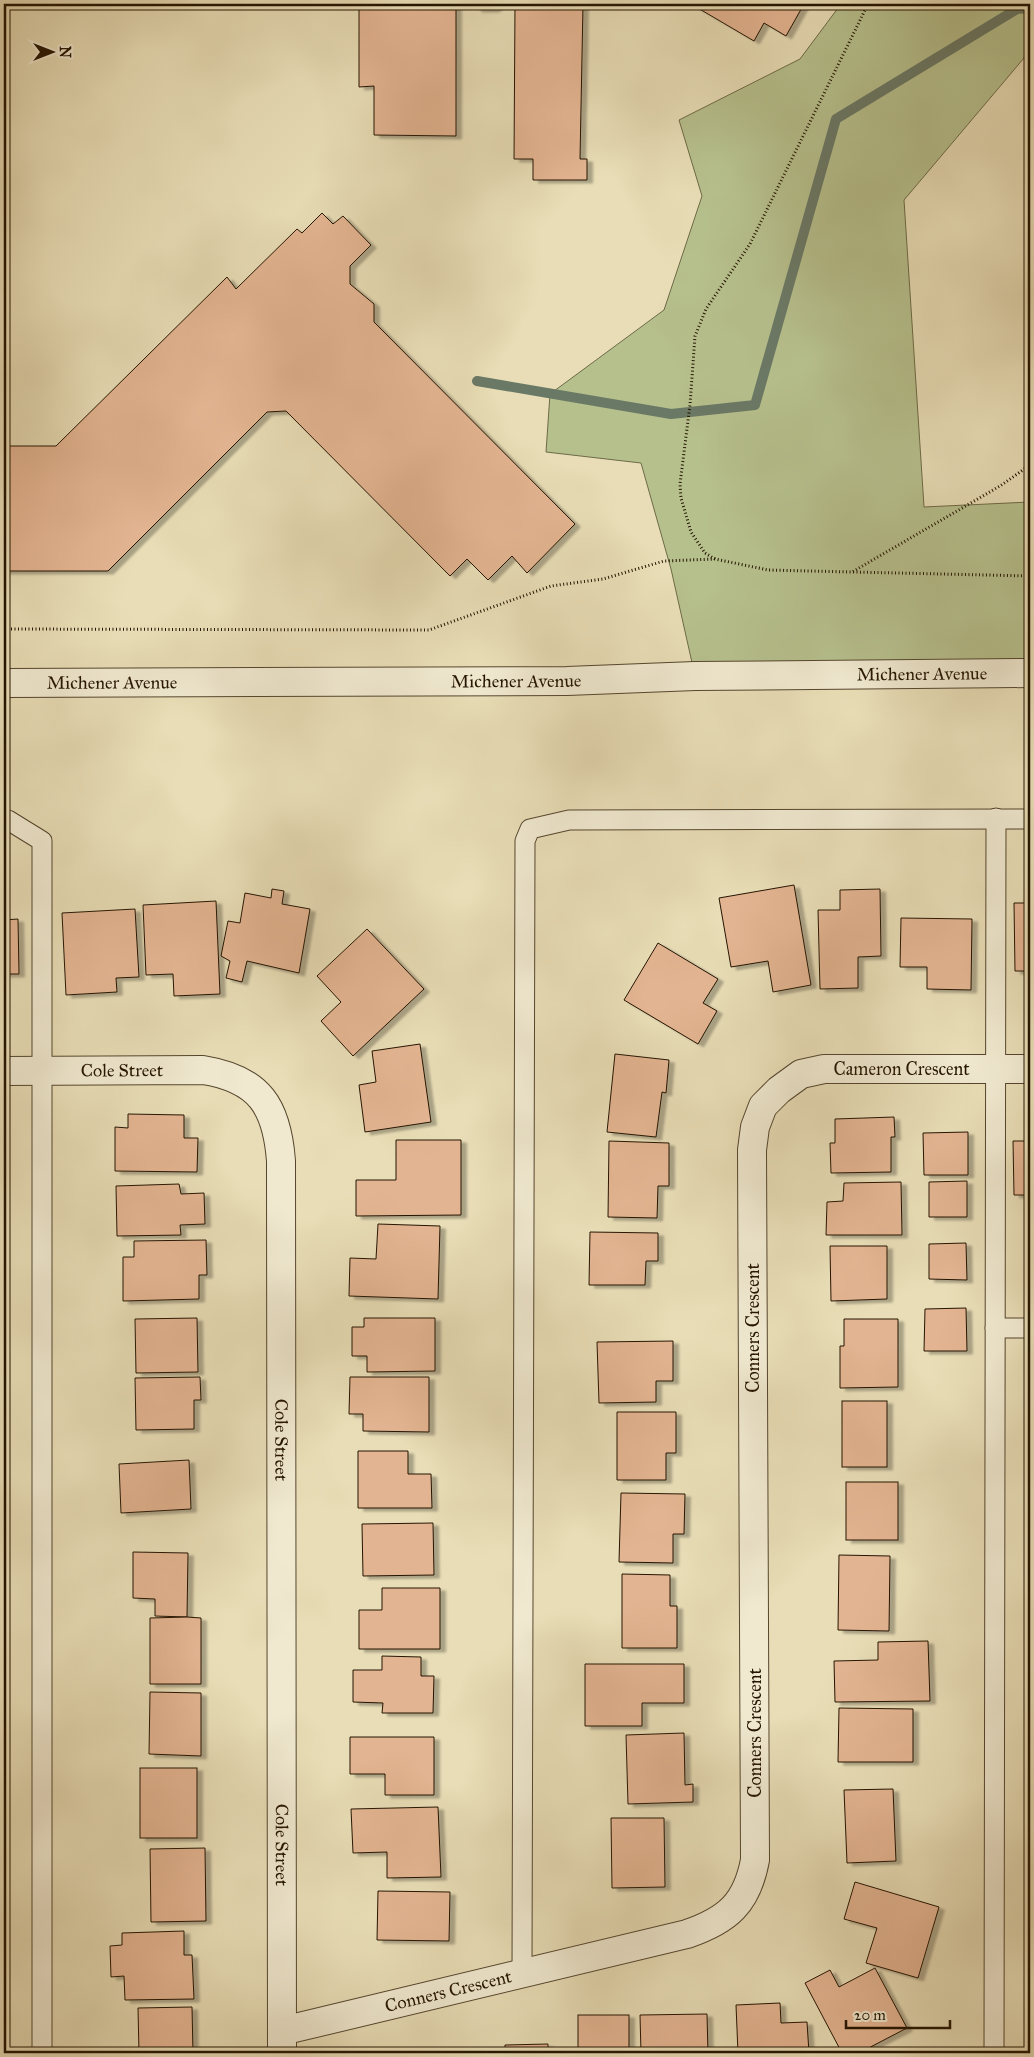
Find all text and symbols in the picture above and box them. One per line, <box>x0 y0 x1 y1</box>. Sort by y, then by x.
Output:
north arrow <box>28 28 78 78</box>
text: N <box>56 46 73 58</box>
street label: Michener Avenue <box>857 662 987 686</box>
street label: Michener Avenue <box>451 669 582 692</box>
street label: Michener Avenue <box>47 671 177 694</box>
street label: Cameron Crescent <box>833 1058 970 1080</box>
street label: Cole Street <box>81 1059 164 1082</box>
street label: Conners Crescent <box>742 1263 764 1393</box>
street label: Cole Street <box>270 1399 292 1482</box>
street label: Conners Crescent <box>744 1668 766 1798</box>
street label: Cole Street <box>271 1804 293 1887</box>
street label: Conners Crescent <box>383 1965 515 2017</box>
scale bar <box>846 1997 950 2029</box>
text: 20 m <box>854 2006 886 2024</box>

